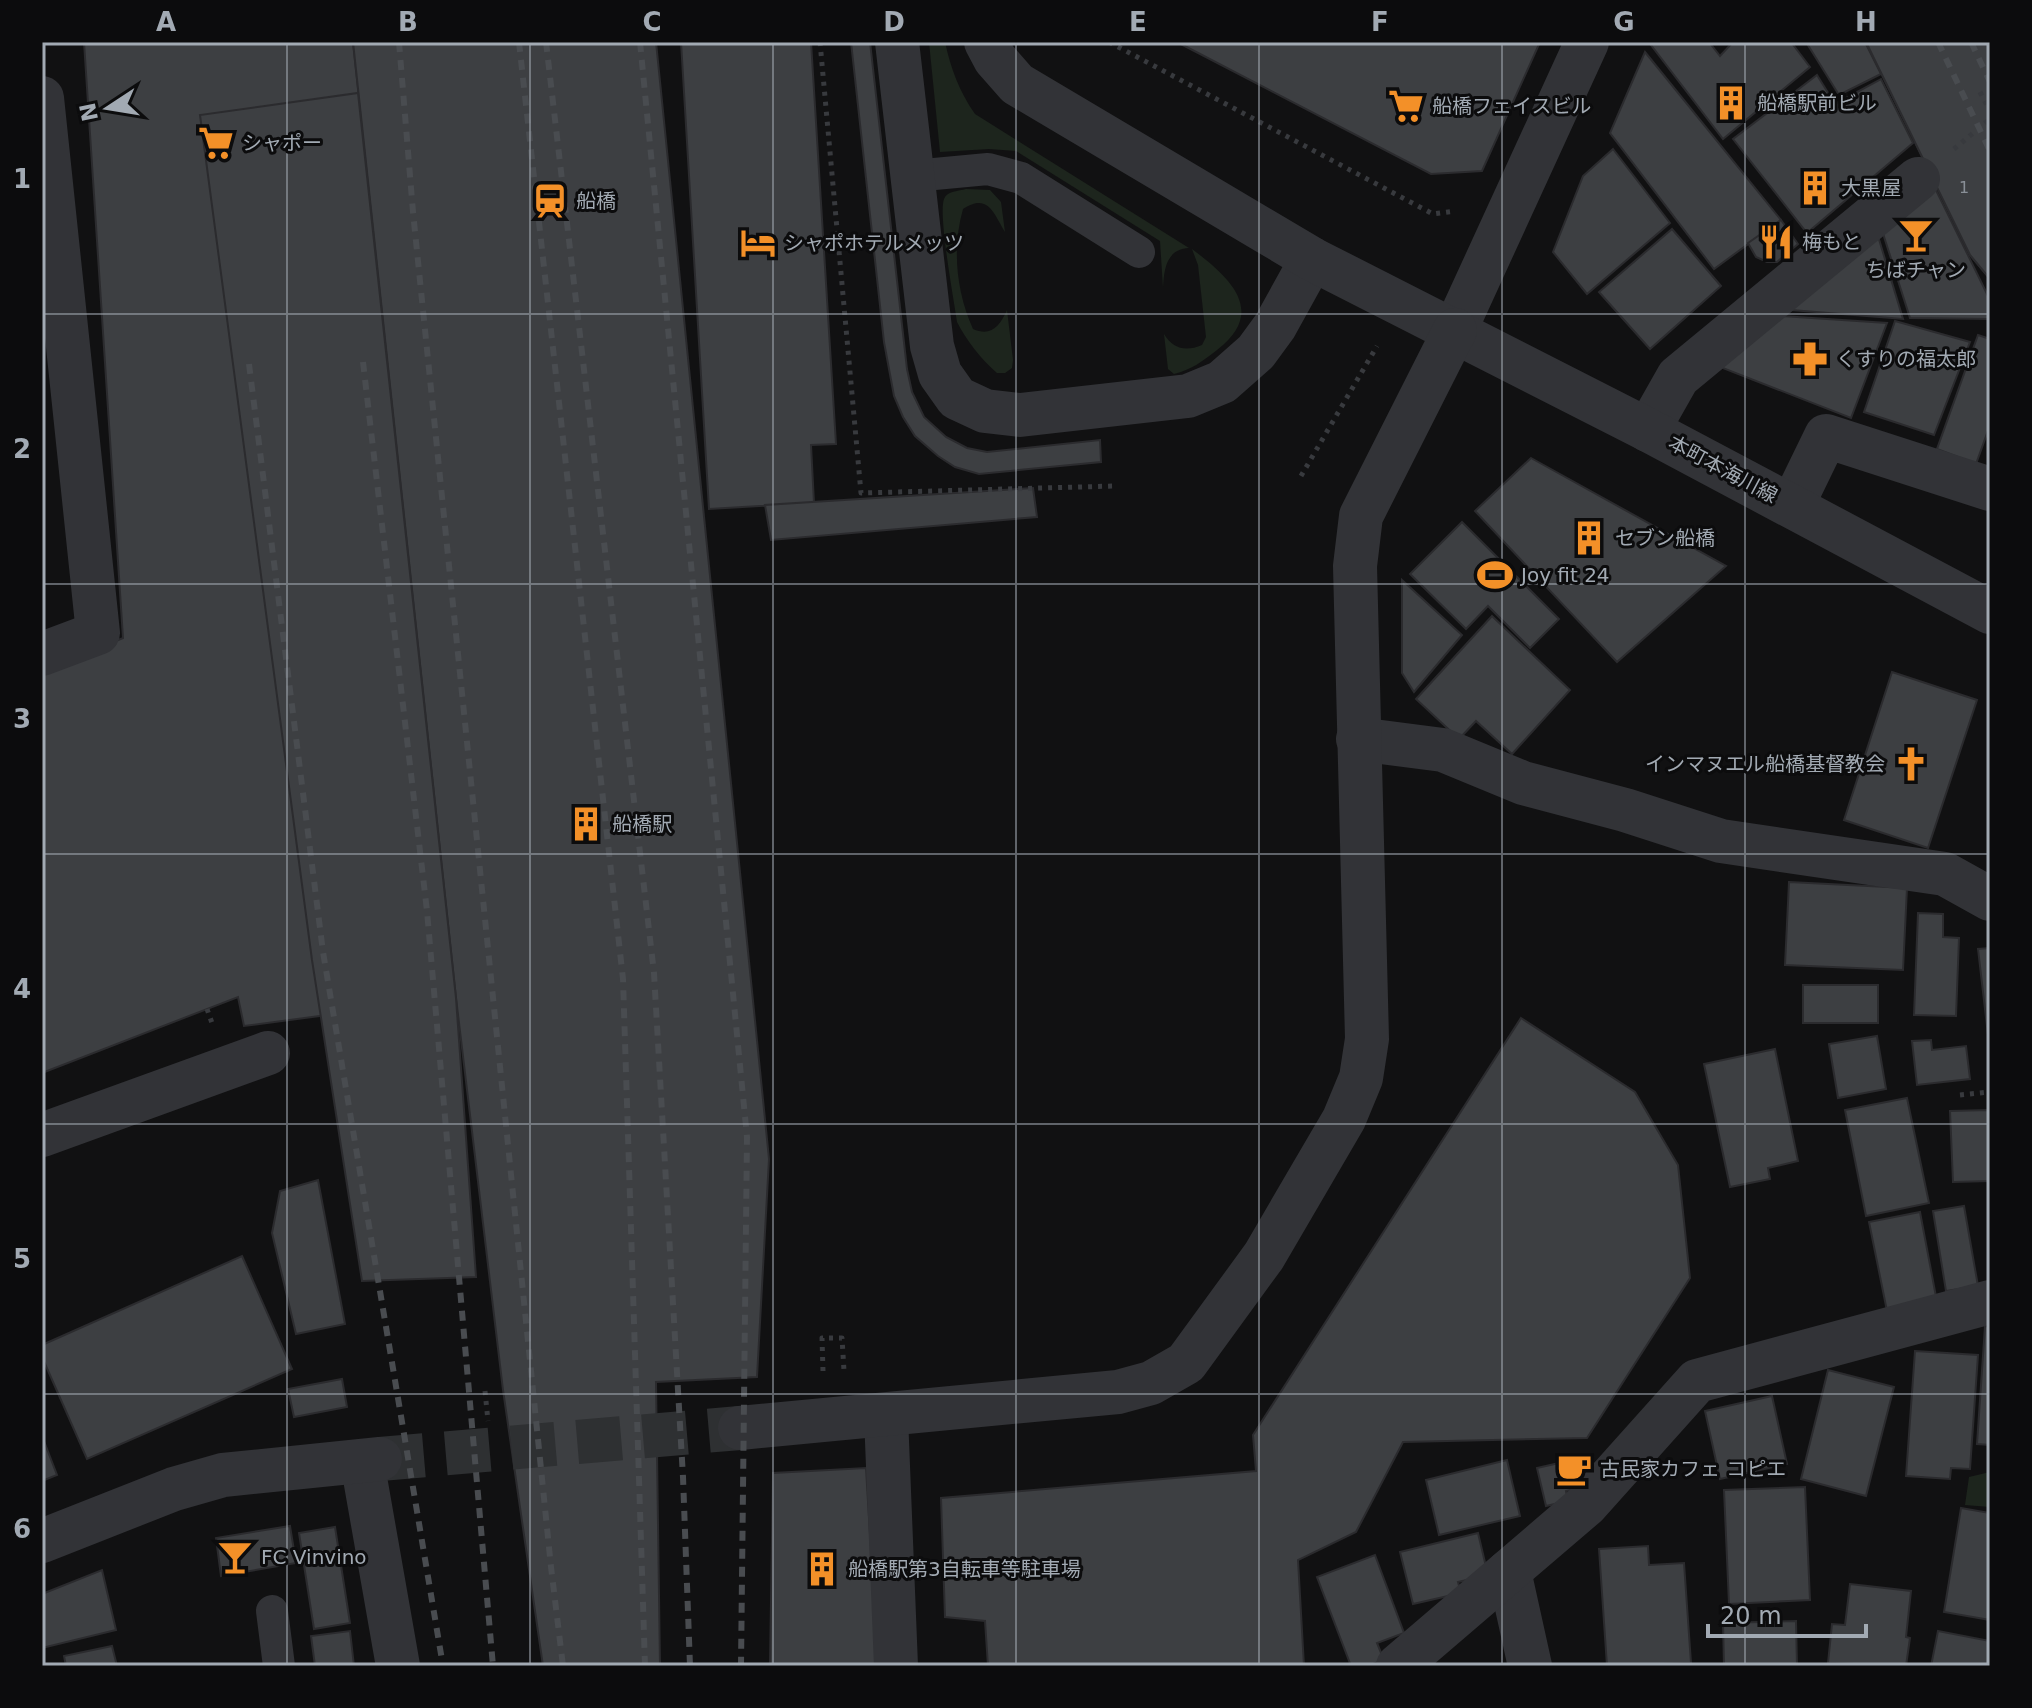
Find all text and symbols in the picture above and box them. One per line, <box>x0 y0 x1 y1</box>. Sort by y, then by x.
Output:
text: A <box>156 7 176 37</box>
text: B <box>398 7 418 37</box>
text: C <box>642 7 662 37</box>
text: D <box>883 7 905 37</box>
text: E <box>1129 7 1147 37</box>
text: F <box>1371 7 1389 37</box>
text: G <box>1613 7 1635 37</box>
text: H <box>1855 7 1877 37</box>
north arrow <box>68 68 148 148</box>
building icon: 船橋駅前ビル <box>1712 84 1750 122</box>
supermarket icon: 船橋フェイスビル <box>1387 87 1425 125</box>
place label: 船橋駅前ビル <box>1757 91 1877 115</box>
place label: 船橋フェイスビル <box>1432 94 1591 118</box>
text: N <box>75 100 103 124</box>
supermarket icon: シャポー <box>197 124 235 162</box>
place label: シャポー <box>242 131 322 155</box>
text: 1 <box>13 164 31 194</box>
building icon: 大黒屋 <box>1796 169 1834 207</box>
place label: 大黒屋 <box>1841 176 1901 200</box>
house number: 1 <box>1959 178 1969 197</box>
station icon: 船橋 <box>531 182 569 220</box>
place label: 船橋 <box>576 189 616 213</box>
bar icon: ちばチャン <box>1897 216 1935 254</box>
restaurant icon: 梅もと <box>1757 223 1795 261</box>
hotel icon: シャポホテルメッツ <box>739 224 777 262</box>
place label: 梅もと <box>1802 230 1862 254</box>
place label: シャポホテルメッツ <box>784 231 964 255</box>
place label: ちばチャン <box>1866 258 1966 282</box>
pharmacy icon: くすりの福太郎 <box>1791 340 1829 378</box>
place label: くすりの福太郎 <box>1836 347 1976 371</box>
street label: 本町本海川線 <box>1664 430 1782 508</box>
text: 2 <box>13 434 31 464</box>
building icon: セブン船橋 <box>1570 519 1608 557</box>
place label: セブン船橋 <box>1615 526 1715 550</box>
sports icon: Joy fit 24 <box>1476 556 1514 594</box>
place label: Joy fit 24 <box>1519 563 1610 587</box>
text: 3 <box>13 704 31 734</box>
church icon: インマヌエル船橋基督教会 <box>1892 745 1930 783</box>
place label: インマヌエル船橋基督教会 <box>1645 752 1885 776</box>
building icon: 船橋駅 <box>567 805 605 843</box>
place label: 船橋駅 <box>612 812 672 836</box>
text: 4 <box>13 974 31 1004</box>
text: 5 <box>13 1244 31 1274</box>
cafe icon: 古民家カフェ コピエ <box>1555 1450 1593 1488</box>
place label: 古民家カフェ コピエ <box>1600 1457 1786 1481</box>
text: 6 <box>13 1514 31 1544</box>
bar icon: FC Vinvino <box>216 1538 254 1576</box>
place label: FC Vinvino <box>261 1545 367 1569</box>
building icon: 船橋駅第3自転車等駐車場 <box>803 1550 841 1588</box>
place label: 船橋駅第3自転車等駐車場 <box>848 1557 1081 1581</box>
scale bar <box>1708 1588 1866 1638</box>
text: 20 m <box>1720 1602 1782 1630</box>

